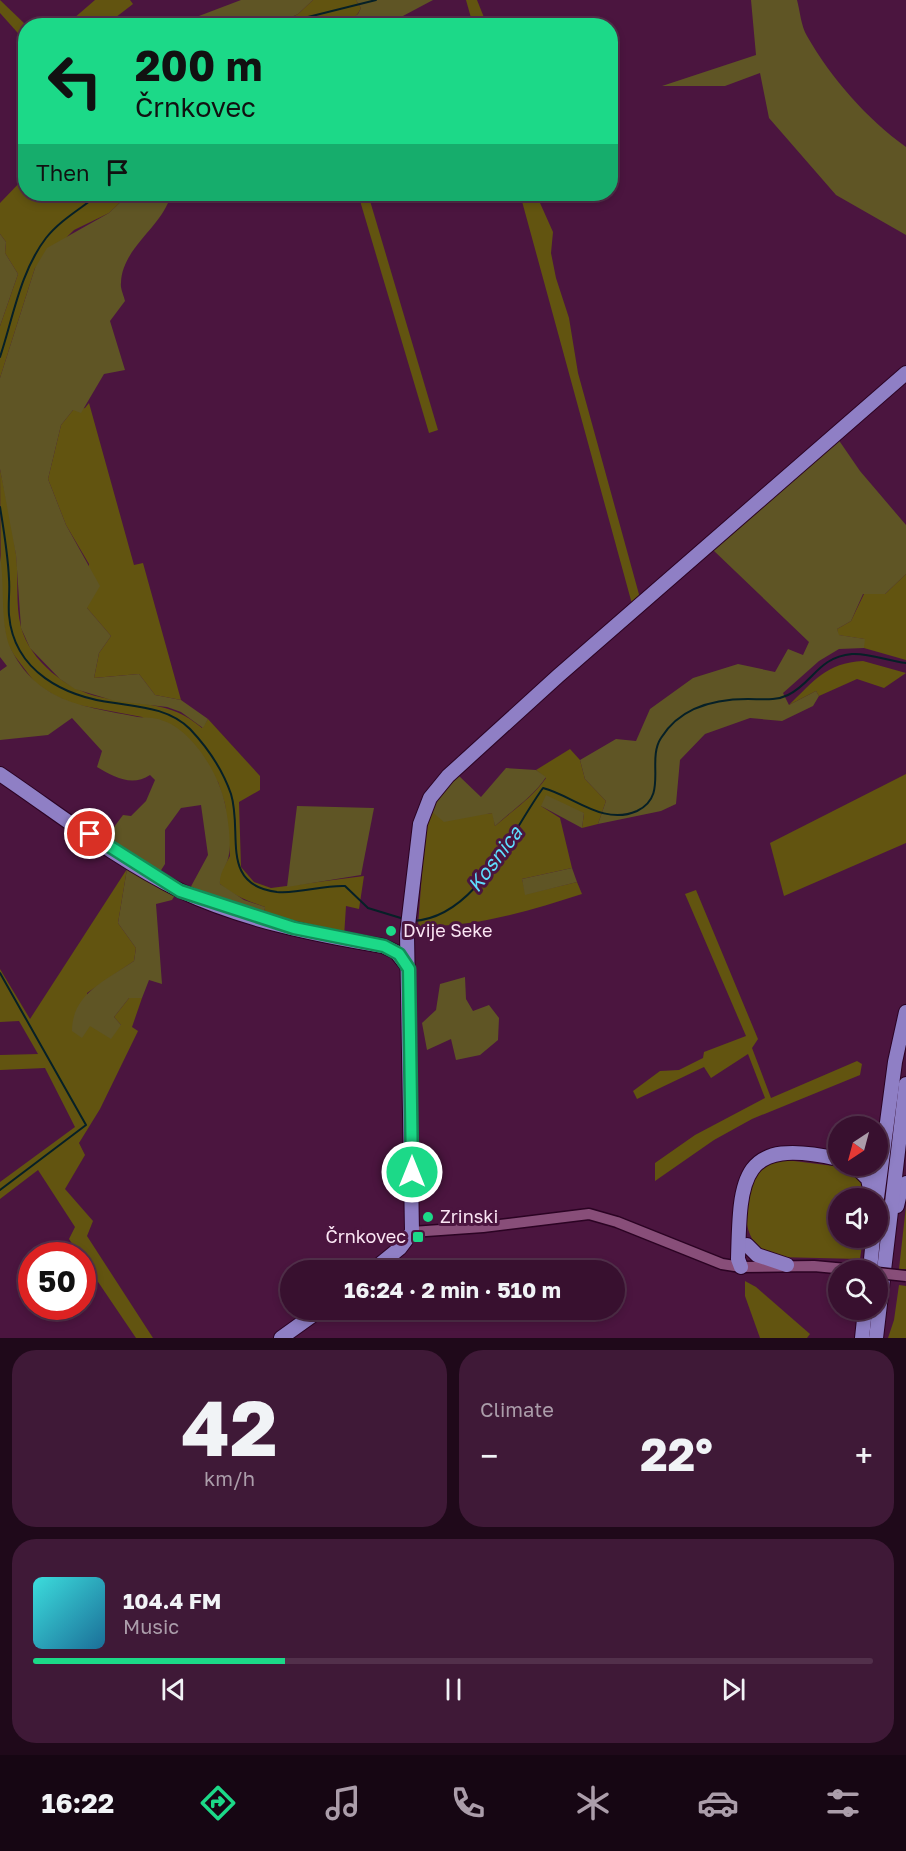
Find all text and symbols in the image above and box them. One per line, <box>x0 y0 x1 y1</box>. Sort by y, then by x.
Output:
text: 200 m <box>135 40 262 90</box>
icon: left <box>36 42 114 120</box>
text: Črnkovec <box>135 91 256 123</box>
icon: arrive <box>101 156 134 189</box>
text: Then <box>36 159 89 186</box>
pin <box>64 808 115 859</box>
icon: arrive <box>73 817 106 850</box>
water label: Kosnica <box>462 820 527 896</box>
place label: Dvije Seke <box>403 919 492 941</box>
marker: Dvije Seke <box>384 924 398 938</box>
north arrow <box>828 1116 888 1176</box>
map controls <box>828 1116 888 1320</box>
position arrow <box>380 1140 444 1204</box>
button: sound <box>828 1188 888 1248</box>
place label: Zrinski <box>440 1205 498 1227</box>
marker: Zrinski <box>421 1210 435 1224</box>
place label: Črnkovec <box>325 1225 406 1247</box>
marker: Črnkovec <box>411 1230 425 1244</box>
speed limit sign: 50 <box>18 1242 96 1320</box>
button: search <box>828 1260 888 1320</box>
text: 16:24 · 2 min · 510 m <box>344 1276 561 1303</box>
text: 42 <box>181 1380 278 1473</box>
text: Climate <box>480 1397 554 1421</box>
text: 22° <box>640 1427 713 1481</box>
text: − <box>480 1436 498 1475</box>
text: + <box>855 1436 873 1475</box>
text: km/h <box>204 1466 255 1490</box>
text: 104.4 FM <box>123 1587 221 1614</box>
text: Music <box>123 1614 179 1638</box>
icon: previous <box>157 1673 190 1706</box>
icon: pause <box>437 1673 470 1706</box>
icon: next <box>717 1673 750 1706</box>
icon: directions <box>197 1782 239 1824</box>
icon: music <box>322 1782 364 1824</box>
icon: phone <box>447 1782 489 1824</box>
icon: climate <box>572 1782 614 1824</box>
icon: car <box>697 1782 739 1824</box>
icon: filters <box>822 1782 864 1824</box>
text: 16:22 <box>42 1787 114 1819</box>

